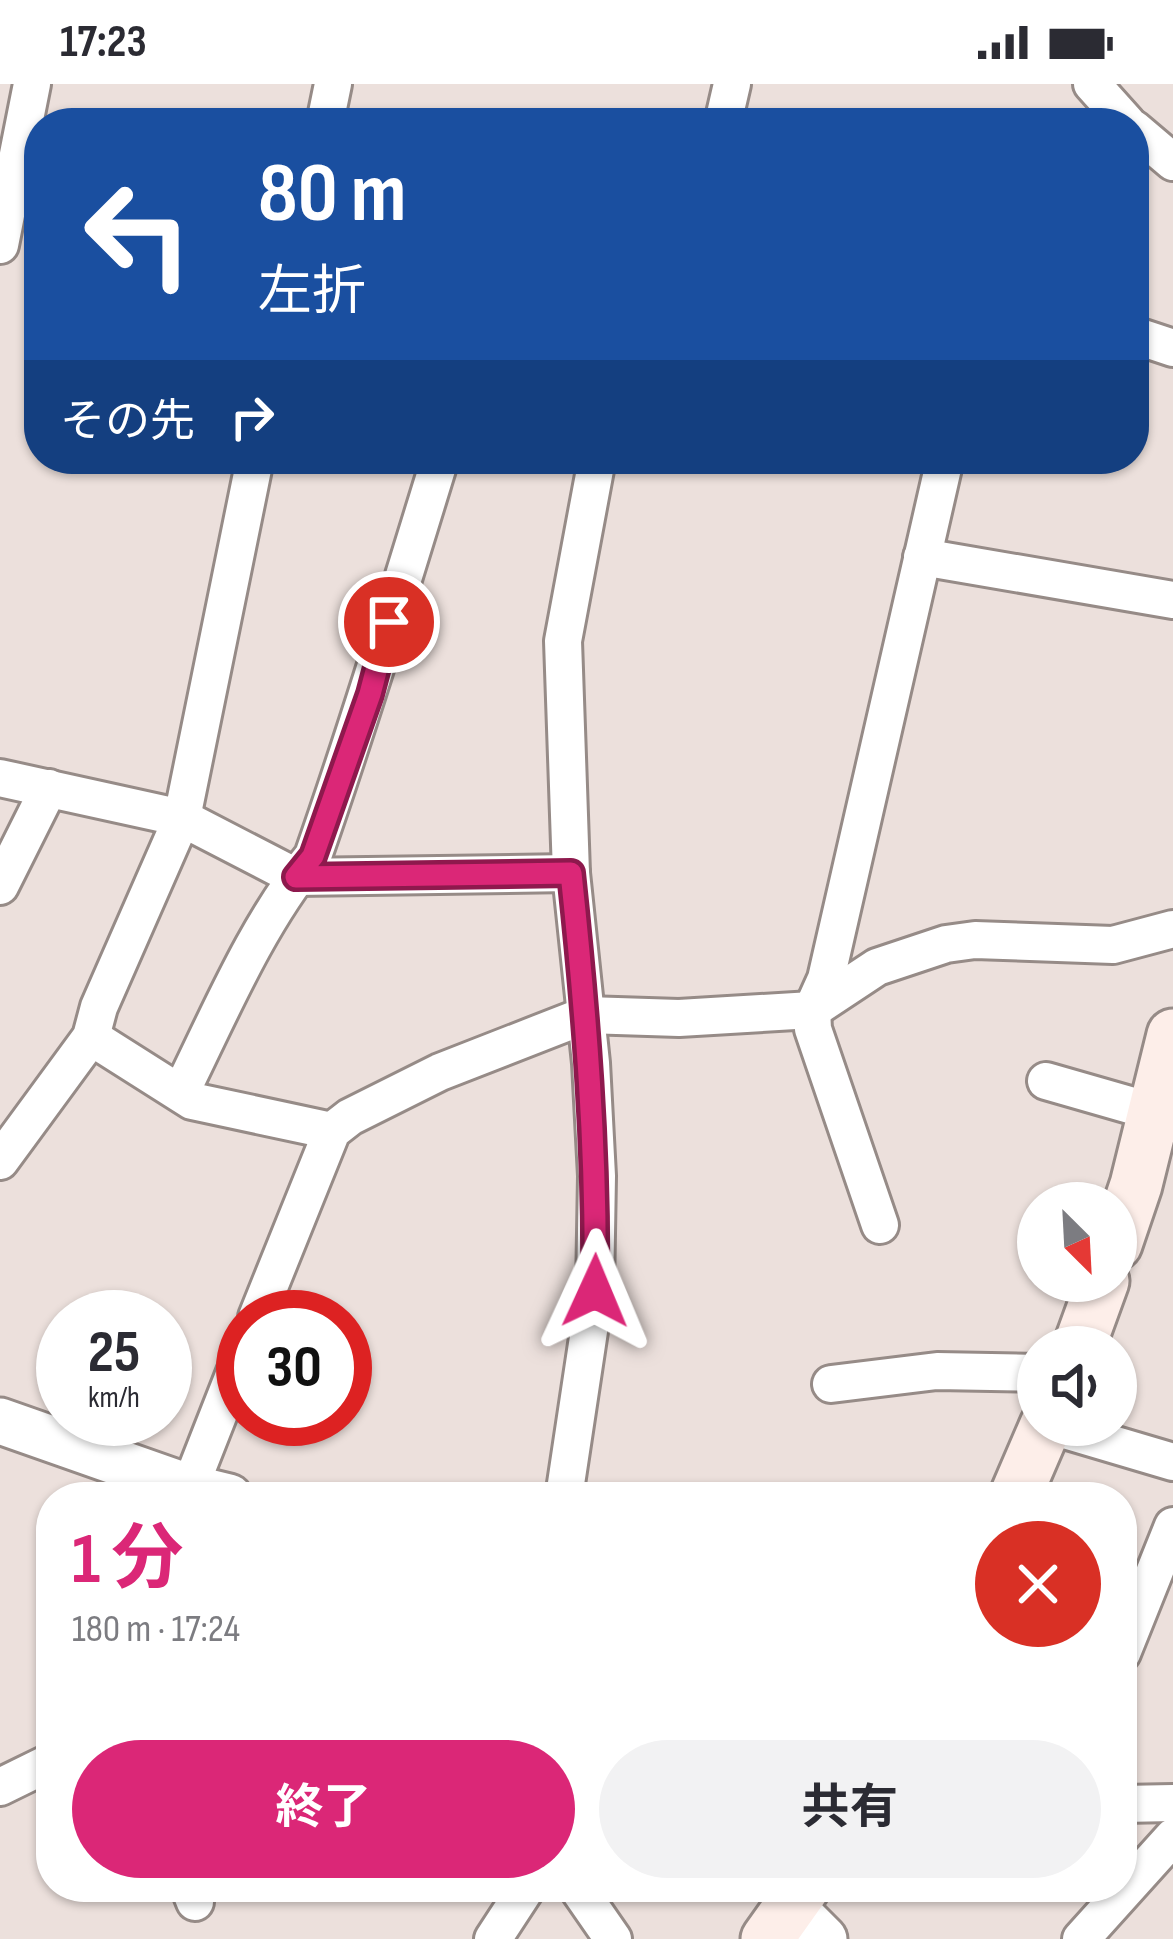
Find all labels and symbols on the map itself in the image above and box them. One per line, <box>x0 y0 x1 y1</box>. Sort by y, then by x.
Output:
pin <box>338 571 440 673</box>
north arrow <box>1017 1182 1137 1302</box>
position arrow <box>532 1228 658 1354</box>
speed limit sign: 30 <box>216 1290 372 1446</box>

